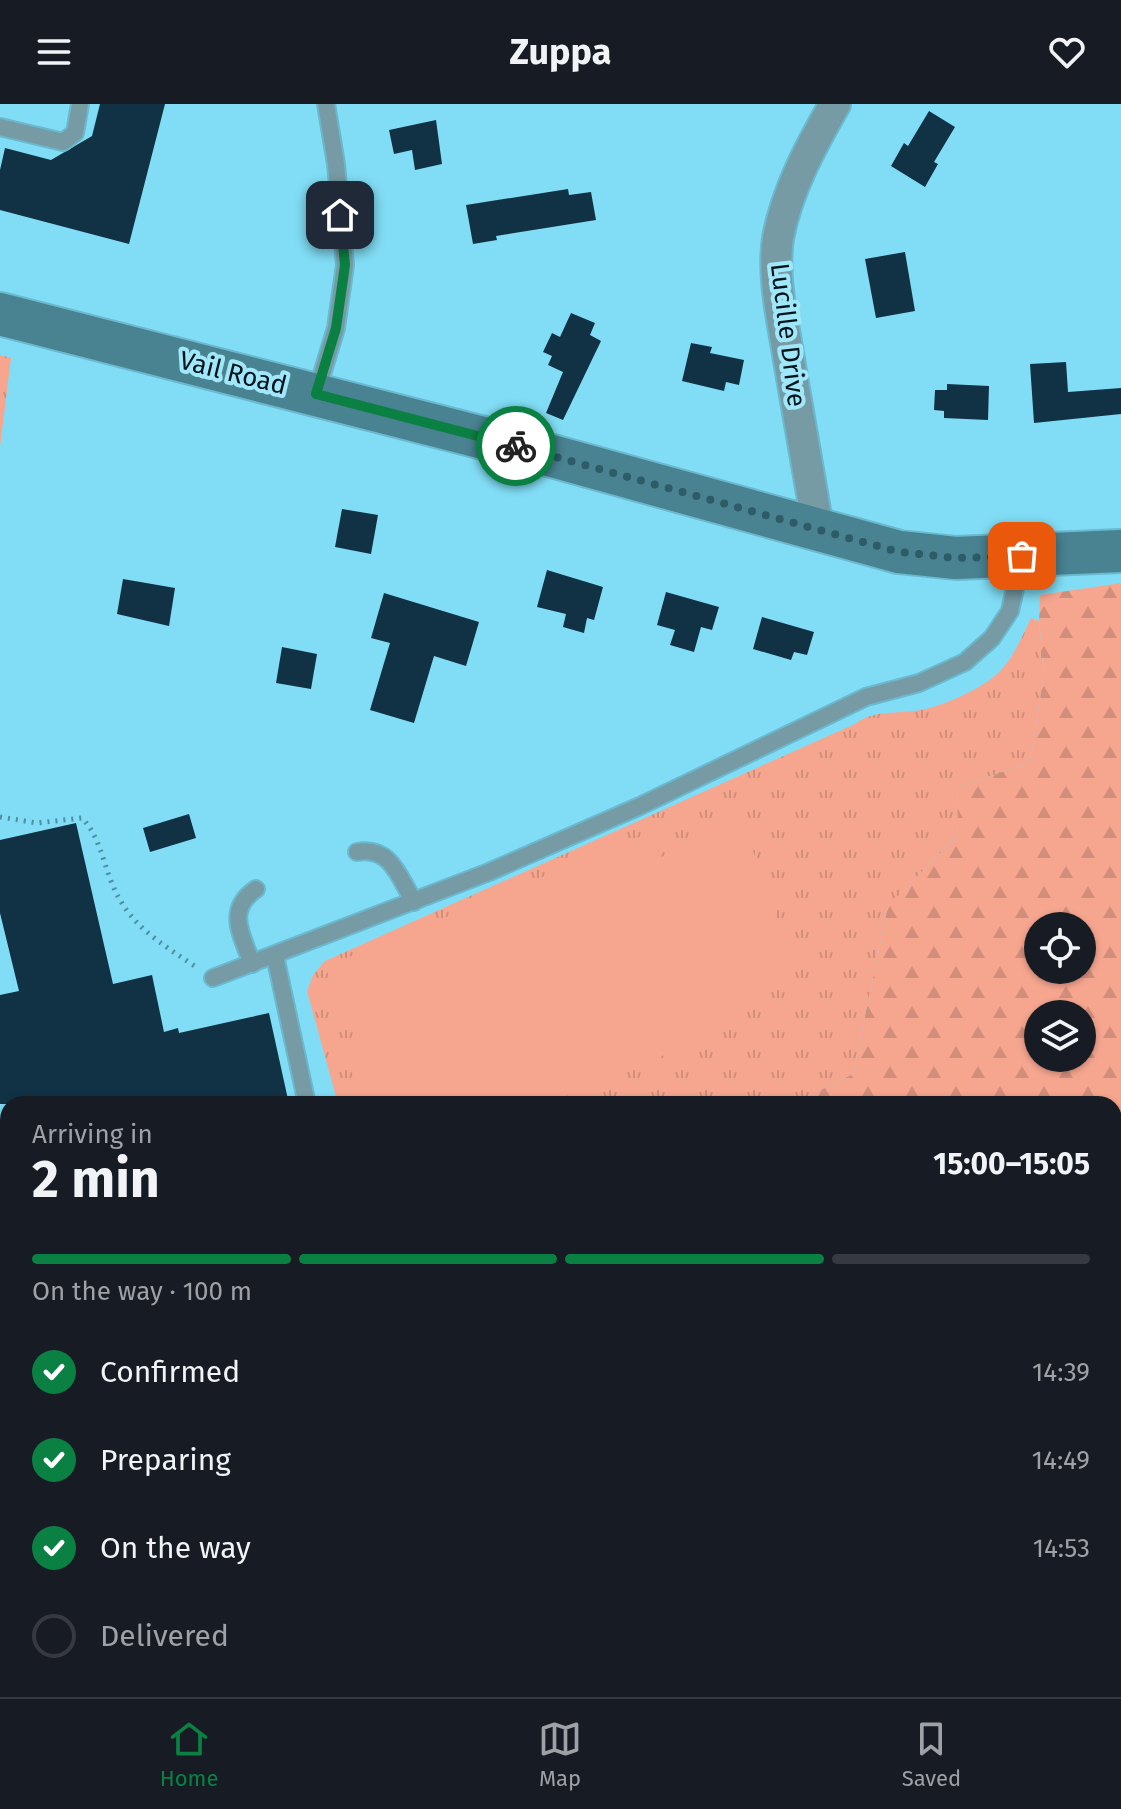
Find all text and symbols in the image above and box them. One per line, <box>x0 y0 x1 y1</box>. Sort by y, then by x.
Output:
icon: menu <box>32 30 76 74</box>
text: Zuppa <box>510 30 611 74</box>
icon: heart <box>1045 30 1089 74</box>
pin <box>306 181 374 249</box>
icon: home <box>318 193 362 237</box>
street label: Lucille Drive <box>764 261 812 409</box>
street label: Vail Road <box>176 345 290 401</box>
courier <box>476 406 556 486</box>
icon: bike <box>494 424 538 468</box>
pin <box>988 522 1056 590</box>
icon: bag <box>1000 534 1044 578</box>
map controls <box>1024 912 1096 1072</box>
button: locate <box>1024 912 1096 984</box>
button: layers <box>1024 1000 1096 1072</box>
text: Arriving in <box>32 1119 153 1150</box>
text: 15:00–15:05 <box>933 1146 1090 1182</box>
text: 2 min <box>32 1148 160 1211</box>
text: On the way · 100 m <box>32 1276 252 1307</box>
icon: check <box>32 1350 76 1394</box>
text: Confirmed <box>100 1354 240 1390</box>
text: 14:39 <box>1032 1357 1090 1388</box>
icon: check <box>32 1438 76 1482</box>
text: Preparing <box>100 1442 231 1478</box>
text: 14:49 <box>1032 1445 1090 1476</box>
icon: check <box>32 1526 76 1570</box>
text: On the way <box>100 1530 251 1566</box>
text: 14:53 <box>1033 1533 1090 1564</box>
text: Delivered <box>100 1618 229 1654</box>
tab: Home <box>160 1717 218 1792</box>
tab: Map <box>538 1717 582 1792</box>
tab: Saved <box>902 1717 961 1792</box>

